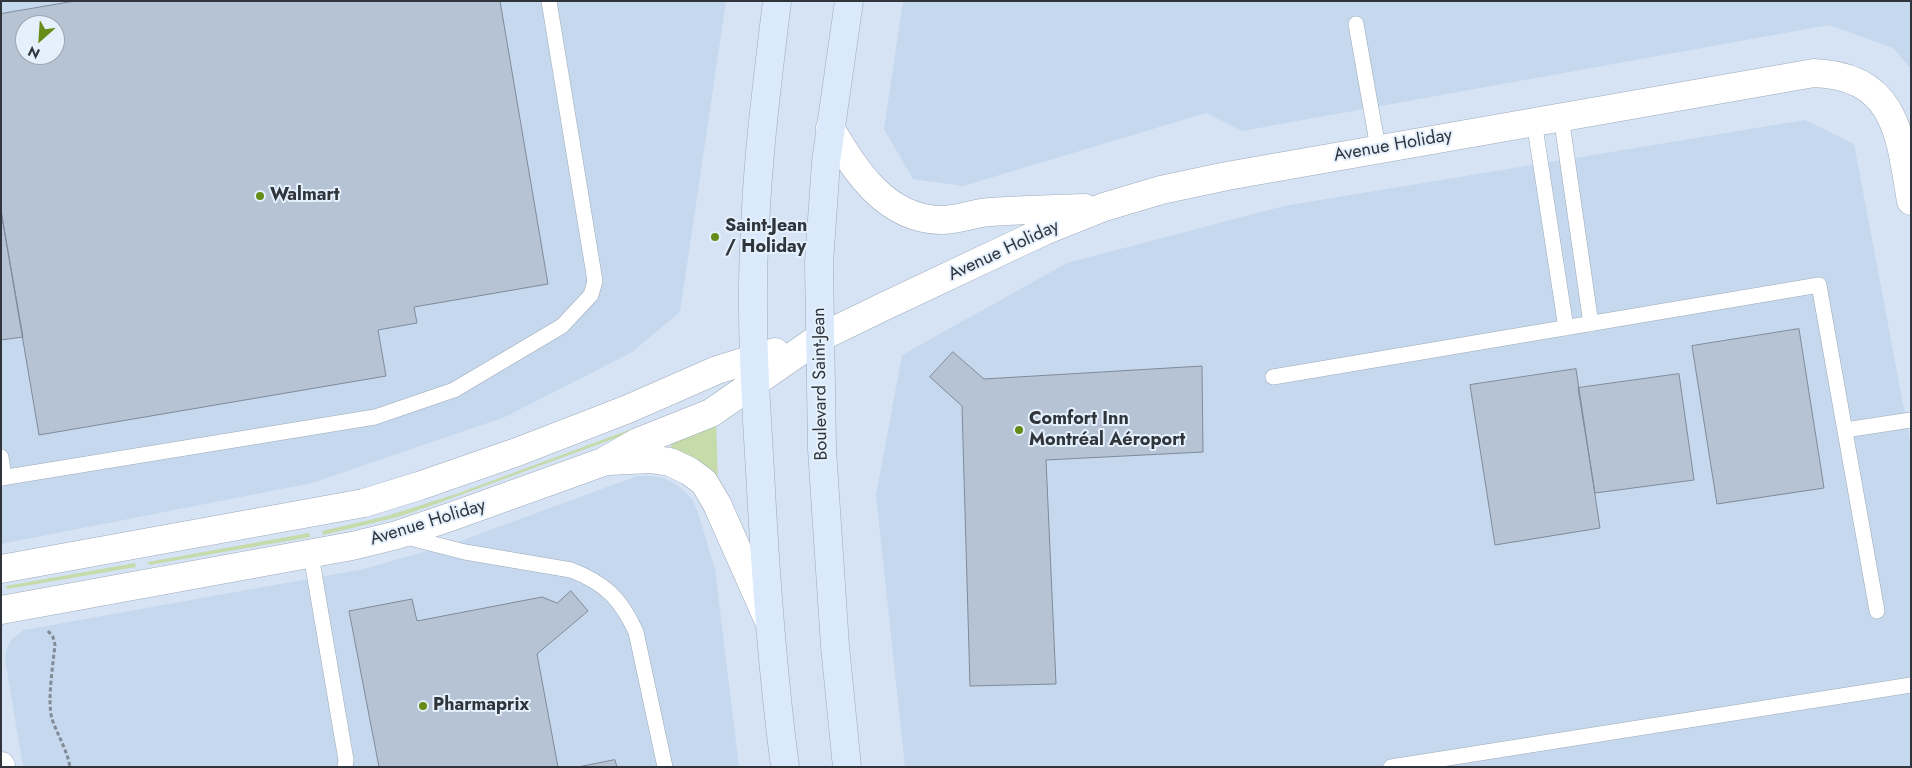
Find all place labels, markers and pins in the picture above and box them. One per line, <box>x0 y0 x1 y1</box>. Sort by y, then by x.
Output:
place label: Walmart <box>270 185 340 207</box>
marker: Walmart <box>254 190 266 202</box>
place label: Saint-Jean / Holiday <box>725 216 807 258</box>
marker: Saint-Jean / Holiday <box>709 231 721 243</box>
place label: Comfort Inn Montréal Aéroport <box>1029 409 1185 452</box>
marker: Comfort Inn Montréal Aéroport <box>1013 424 1025 436</box>
place label: Pharmaprix <box>433 695 529 717</box>
marker: Pharmaprix <box>417 700 429 712</box>

